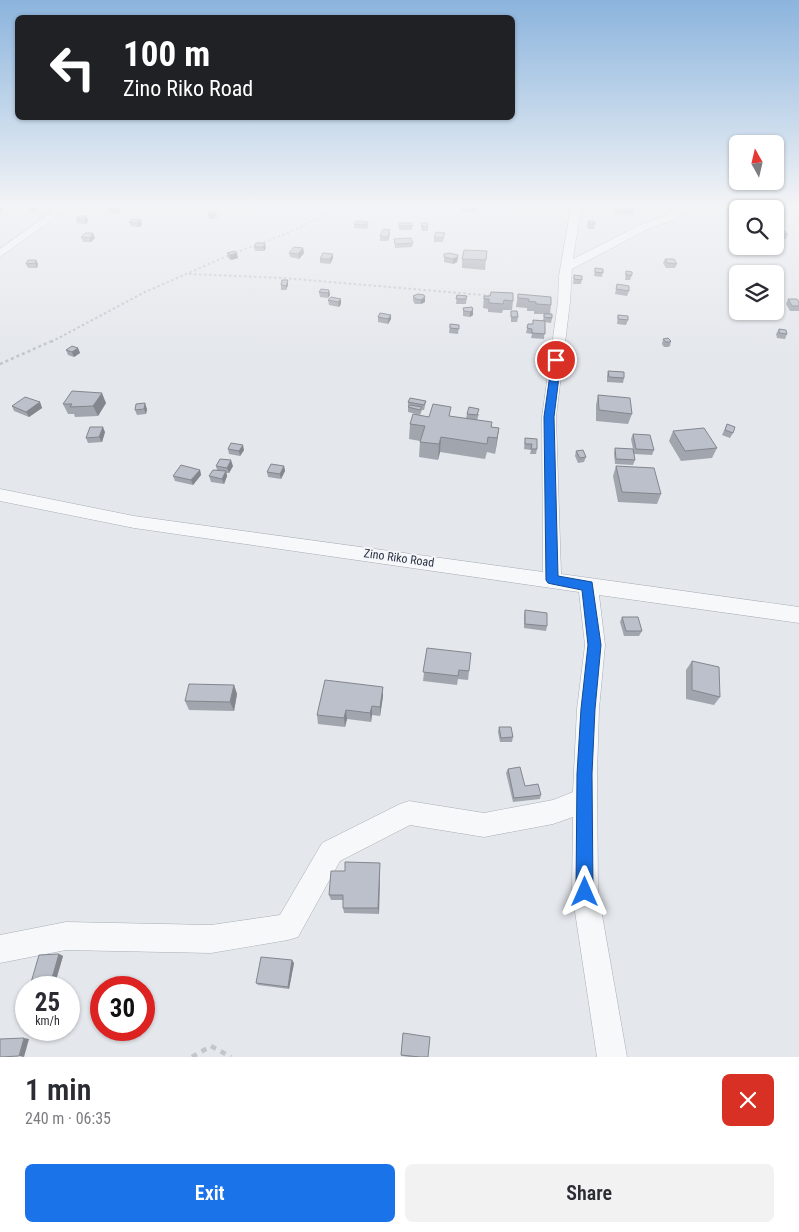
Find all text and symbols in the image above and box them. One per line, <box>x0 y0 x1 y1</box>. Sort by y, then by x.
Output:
text: 100 m <box>123 34 210 75</box>
icon: left <box>40 35 105 100</box>
text: Zino Riko Road <box>123 76 253 101</box>
north arrow <box>729 135 784 190</box>
map controls <box>729 135 784 320</box>
button: search <box>729 200 784 255</box>
button: layers <box>729 265 784 320</box>
pin <box>535 339 577 381</box>
icon: arrive <box>542 346 570 374</box>
street label: Zino Riko Road <box>363 546 435 570</box>
position arrow <box>558 865 610 917</box>
speed limit sign: 30 <box>90 976 155 1041</box>
text: 25 <box>35 988 60 1017</box>
text: km/h <box>35 1014 60 1028</box>
text: 1 min <box>25 1072 91 1107</box>
button: close <box>722 1074 774 1126</box>
text: 240 m · 06:35 <box>25 1109 111 1128</box>
button: Exit <box>25 1164 395 1222</box>
button: Share <box>405 1164 774 1222</box>

